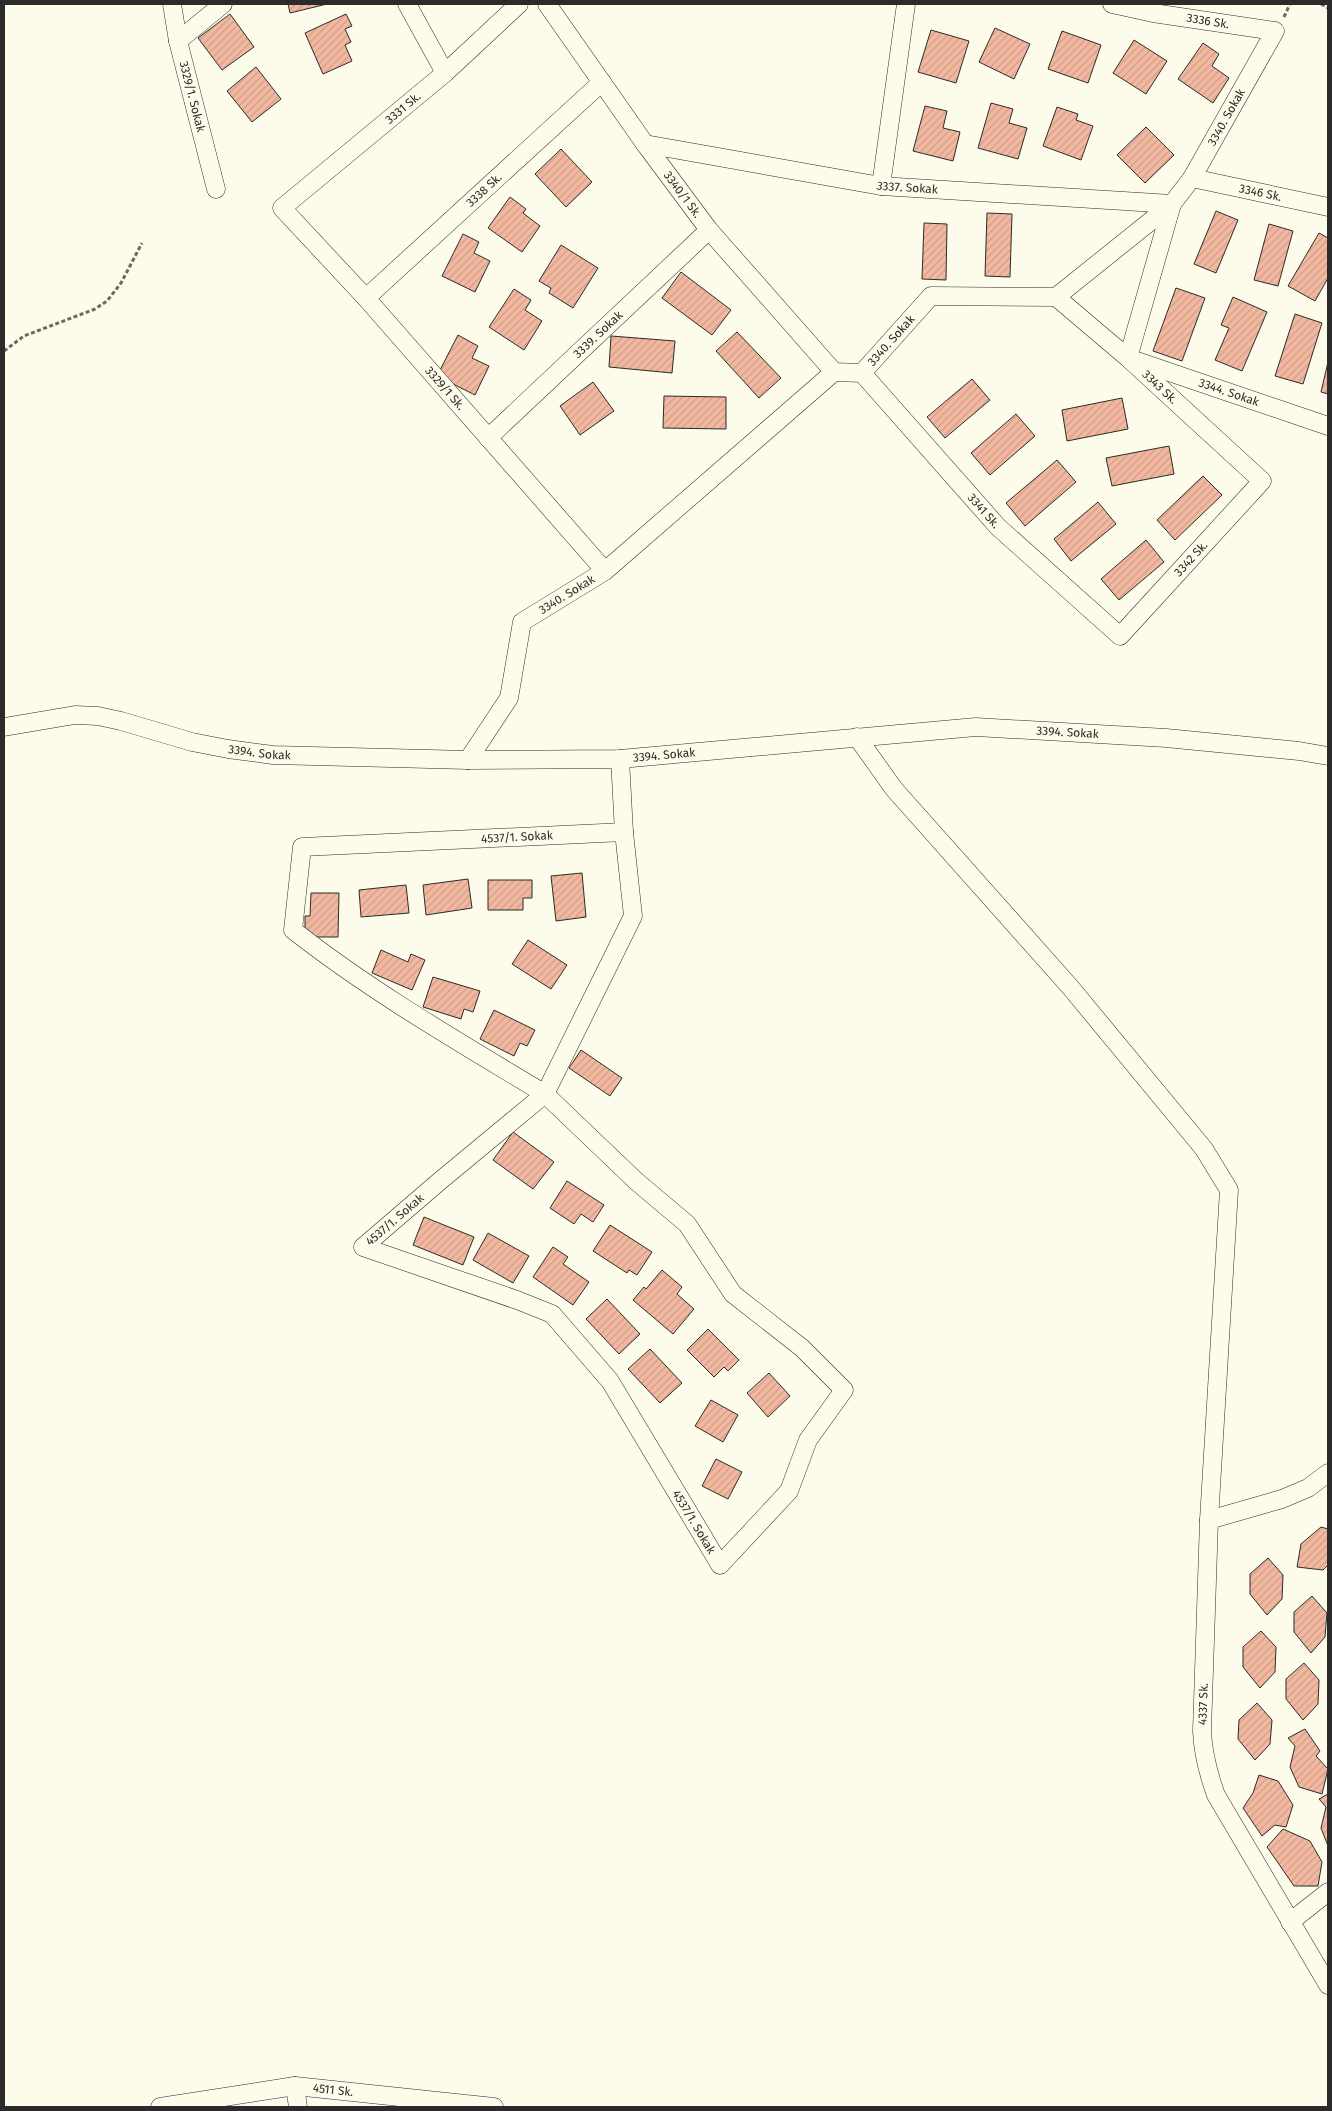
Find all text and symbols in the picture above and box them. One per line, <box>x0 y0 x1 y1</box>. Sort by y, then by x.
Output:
street label: 3336 Sk. <box>1186 11 1231 31</box>
street label: 3329/1. Sokak <box>177 60 208 134</box>
street label: 3340. Sokak <box>1205 85 1248 148</box>
street label: 3331 Sk. <box>383 89 424 127</box>
street label: 3340/1 Sk. <box>661 169 705 221</box>
street label: 3338 Sk. <box>463 170 505 210</box>
street label: 3337. Sokak <box>875 178 939 197</box>
street label: 3346 Sk. <box>1238 181 1283 204</box>
street label: 3339. Sokak <box>570 307 626 361</box>
street label: 3340. Sokak <box>865 312 918 369</box>
street label: 3329/1 Sk. <box>422 364 468 413</box>
street label: 3343 Sk. <box>1140 367 1181 407</box>
street label: 3344. Sokak <box>1197 376 1262 409</box>
street label: 3341 Sk. <box>965 491 1003 531</box>
street label: 3342 Sk. <box>1171 538 1211 579</box>
street label: 3340. Sokak <box>536 571 598 617</box>
street label: 3394. Sokak <box>1036 724 1100 741</box>
street label: 3394. Sokak <box>227 742 292 762</box>
street label: 3394. Sokak <box>632 745 697 765</box>
street label: 4537/1. Sokak <box>481 828 554 846</box>
street label: 4537/1. Sokak <box>363 1190 427 1249</box>
street label: 4537/1. Sokak <box>669 1488 719 1557</box>
street label: 4337 Sk. <box>1195 1683 1211 1725</box>
street label: 4511 Sk. <box>312 2081 354 2099</box>

